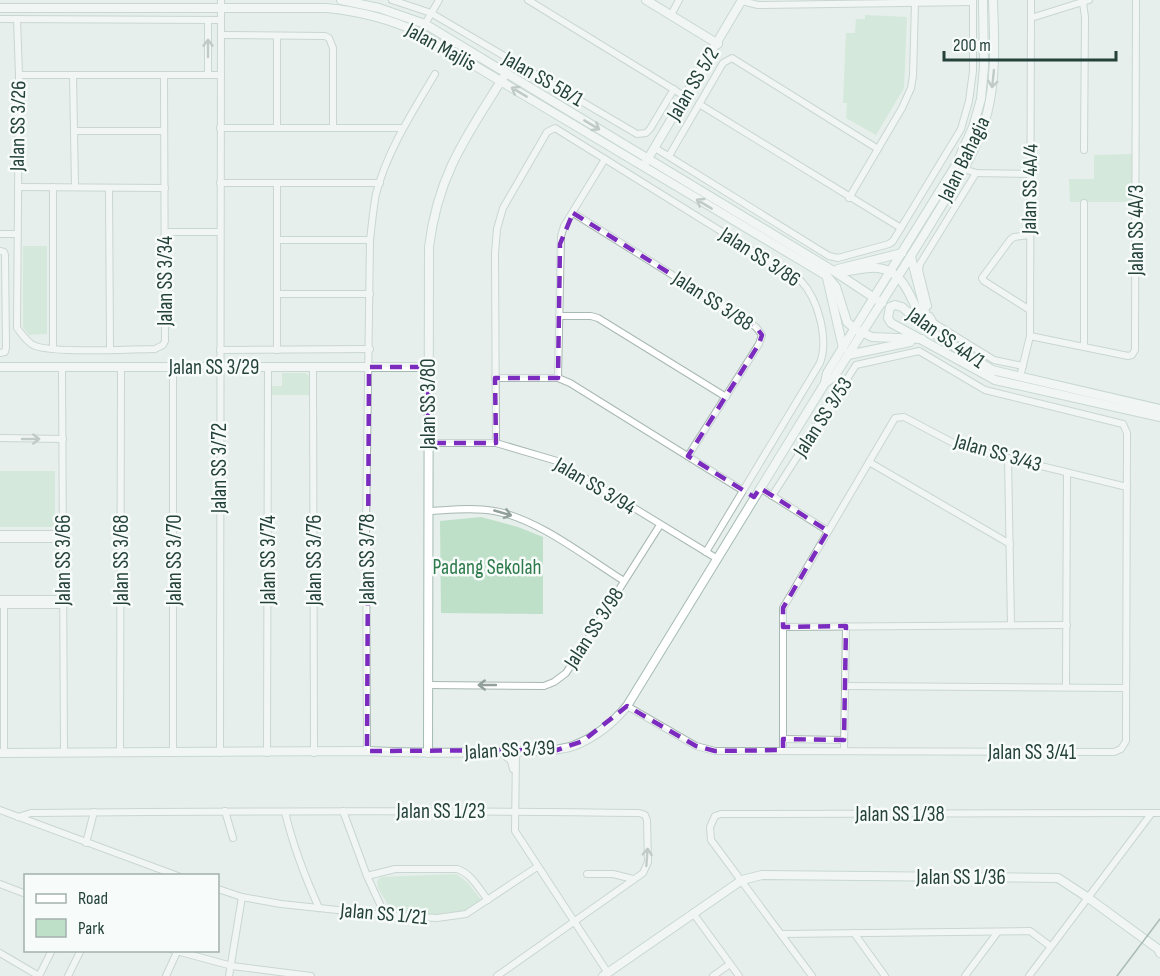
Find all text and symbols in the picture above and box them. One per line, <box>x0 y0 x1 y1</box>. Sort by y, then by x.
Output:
street label: Jalan Majlis <box>400 17 481 77</box>
scale bar <box>944 24 1116 62</box>
text: 200 m <box>953 35 991 56</box>
one-way arrow <box>202 38 214 58</box>
street label: Jalan SS 5/2 <box>661 43 725 126</box>
street label: Jalan SS 5B/1 <box>497 45 588 112</box>
one-way arrow <box>987 69 998 89</box>
street label: Jalan SS 3/26 <box>5 81 31 172</box>
one-way arrow <box>511 86 528 98</box>
street label: Jalan Bahagia <box>932 112 995 207</box>
one-way arrow <box>583 120 600 132</box>
street label: Jalan SS 4A/4 <box>1017 143 1043 235</box>
street label: Jalan SS 4A/3 <box>1124 185 1149 277</box>
one-way arrow <box>696 197 713 209</box>
street label: Jalan SS 3/86 <box>714 221 805 292</box>
street label: Jalan SS 3/34 <box>153 236 178 327</box>
street label: Jalan SS 3/88 <box>667 265 758 336</box>
street label: Jalan SS 4A/1 <box>901 302 990 374</box>
street label: Jalan SS 3/29 <box>168 355 259 380</box>
street label: Jalan SS 3/80 <box>416 358 441 451</box>
street label: Jalan SS 3/53 <box>788 373 858 462</box>
street label: Jalan SS 3/72 <box>207 423 232 514</box>
street label: Jalan SS 3/43 <box>951 428 1044 477</box>
one-way arrow <box>21 433 41 445</box>
street label: Jalan SS 3/94 <box>549 451 640 520</box>
one-way arrow <box>493 508 512 519</box>
street label: Jalan SS 3/70 <box>162 514 187 607</box>
street label: Jalan SS 3/76 <box>302 514 327 607</box>
street label: Jalan SS 3/78 <box>355 514 380 606</box>
street label: Jalan SS 3/66 <box>51 515 76 607</box>
street label: Jalan SS 3/68 <box>109 515 134 607</box>
street label: Jalan SS 3/74 <box>256 515 281 606</box>
park label: Padang Sekolah <box>432 555 542 580</box>
street label: Jalan SS 3/98 <box>558 583 629 674</box>
one-way arrow <box>477 679 497 691</box>
street label: Jalan SS 3/39 <box>463 735 556 765</box>
street label: Jalan SS 3/41 <box>987 740 1077 765</box>
street label: Jalan SS 1/23 <box>396 799 486 824</box>
street label: Jalan SS 1/38 <box>854 802 945 827</box>
one-way arrow <box>641 848 652 868</box>
street label: Jalan SS 1/36 <box>915 865 1006 890</box>
legend <box>24 874 219 952</box>
text: Road <box>78 888 108 909</box>
street label: Jalan SS 1/21 <box>338 898 429 930</box>
text: Park <box>78 918 104 939</box>

